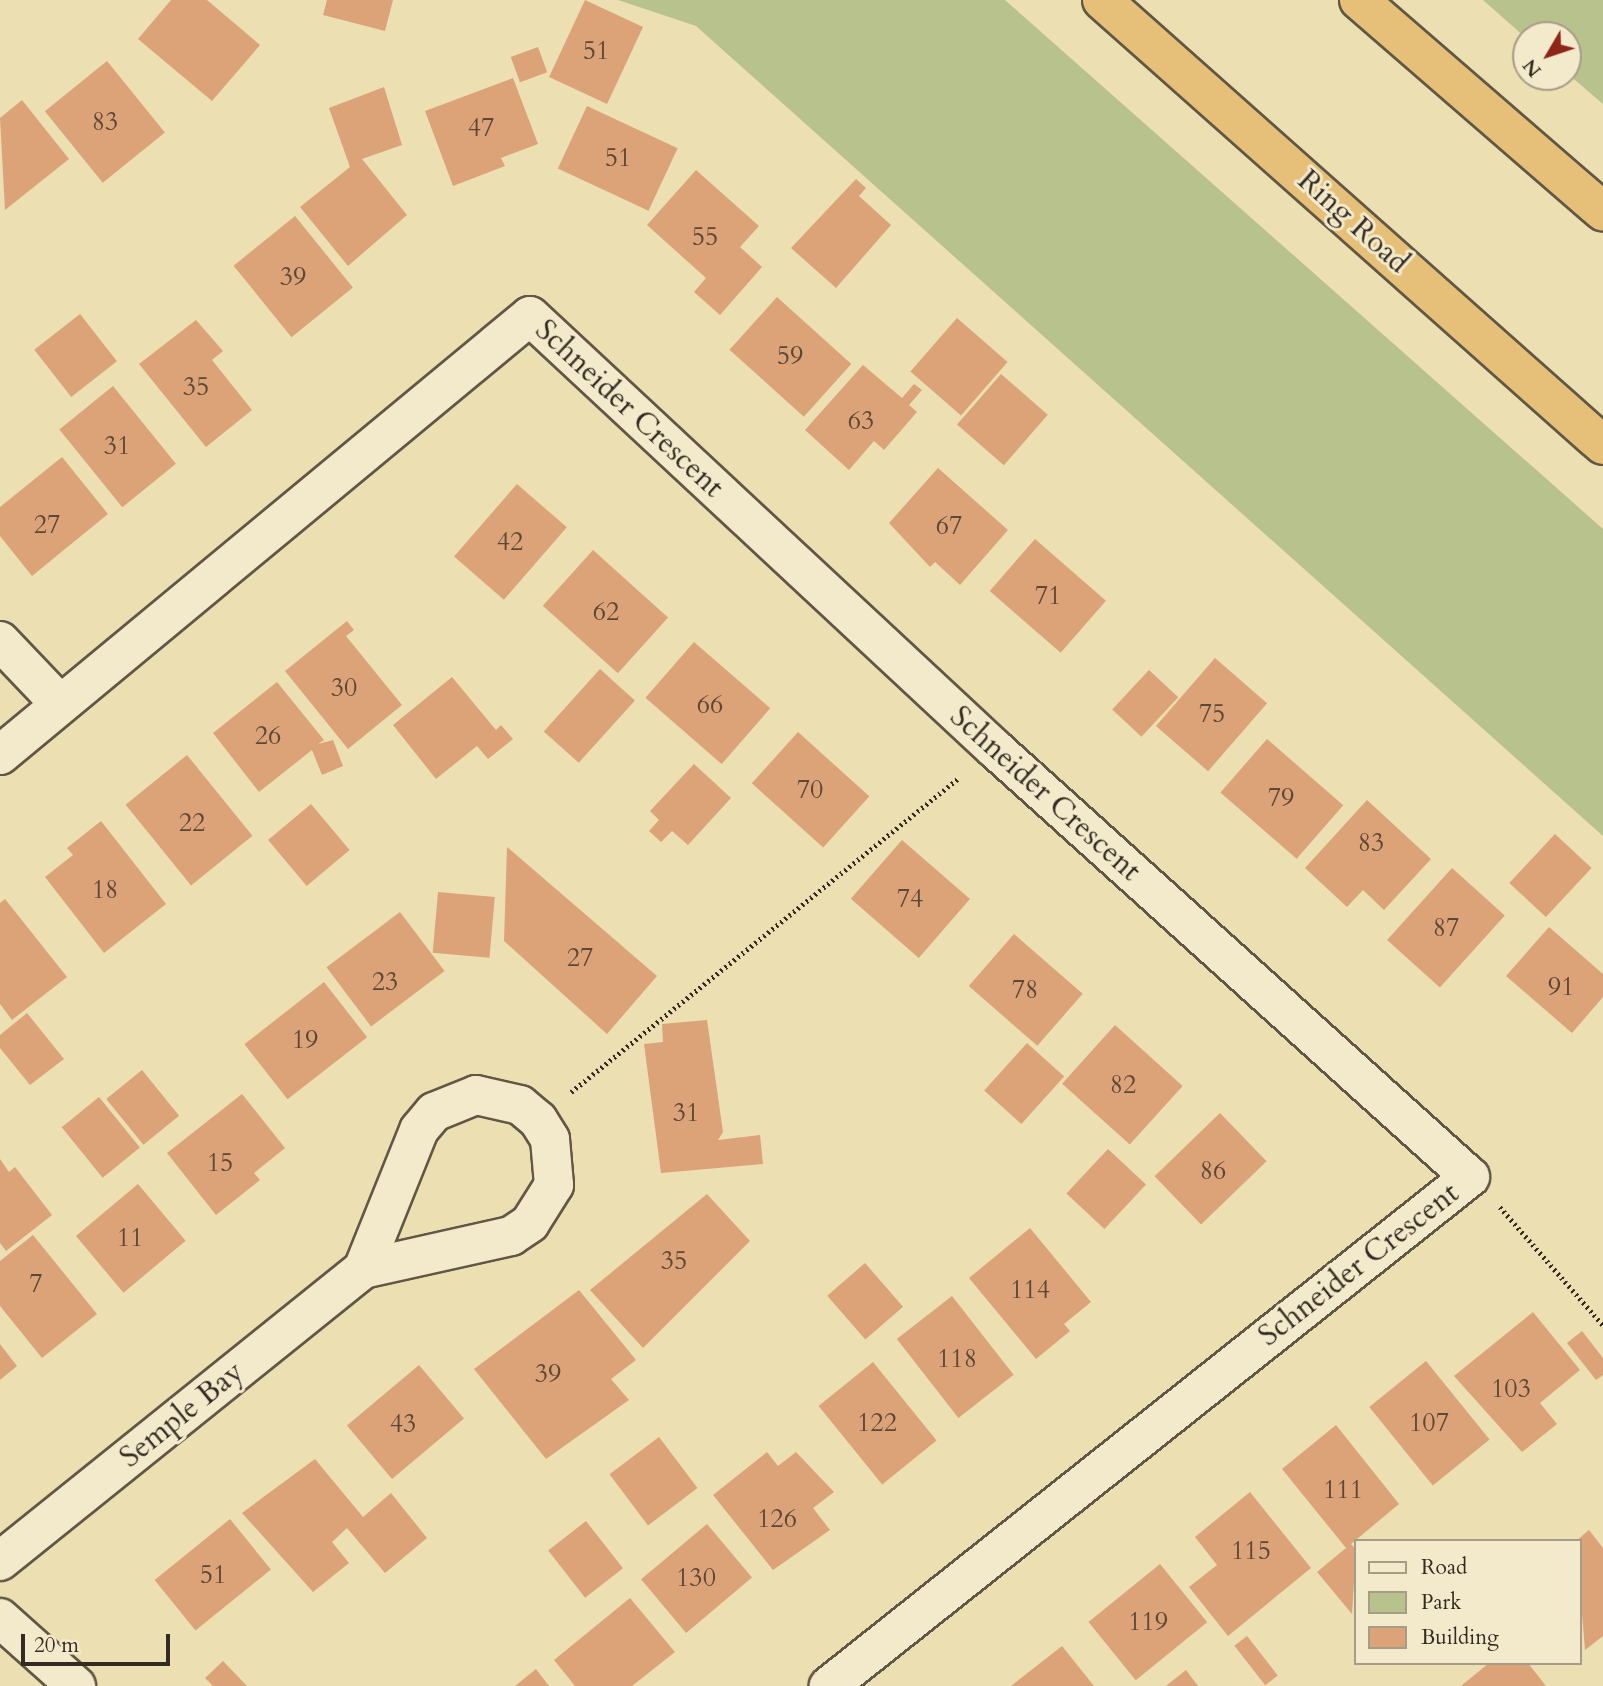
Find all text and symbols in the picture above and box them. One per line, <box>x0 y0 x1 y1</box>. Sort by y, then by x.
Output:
north arrow <box>1512 21 1582 91</box>
house number: 51 <box>583 35 609 67</box>
text: N <box>1517 53 1548 83</box>
house number: 83 <box>92 106 118 138</box>
house number: 47 <box>468 112 494 144</box>
house number: 51 <box>605 142 631 174</box>
street label: Ring Road <box>1290 163 1416 281</box>
house number: 55 <box>692 221 718 253</box>
house number: 39 <box>280 261 306 293</box>
street label: Schneider Crescent <box>527 313 731 505</box>
house number: 59 <box>777 340 803 372</box>
house number: 35 <box>183 371 209 403</box>
house number: 63 <box>848 405 874 437</box>
house number: 31 <box>104 430 130 462</box>
house number: 27 <box>34 509 60 541</box>
house number: 67 <box>936 510 962 542</box>
house number: 42 <box>497 526 523 558</box>
house number: 71 <box>1035 580 1061 612</box>
house number: 62 <box>593 596 619 628</box>
house number: 30 <box>331 672 357 704</box>
house number: 66 <box>697 689 723 721</box>
house number: 75 <box>1199 698 1225 730</box>
street label: Schneider Crescent <box>942 699 1148 889</box>
house number: 26 <box>255 720 281 752</box>
house number: 70 <box>797 774 823 806</box>
house number: 79 <box>1268 782 1294 814</box>
house number: 22 <box>179 807 205 839</box>
house number: 83 <box>1358 827 1384 859</box>
house number: 18 <box>92 874 118 906</box>
house number: 74 <box>897 883 923 915</box>
house number: 87 <box>1433 912 1459 944</box>
house number: 27 <box>567 942 593 974</box>
house number: 23 <box>372 966 398 998</box>
house number: 91 <box>1548 971 1574 1003</box>
house number: 78 <box>1012 974 1038 1006</box>
house number: 19 <box>292 1024 318 1056</box>
house number: 82 <box>1110 1069 1136 1101</box>
house number: 31 <box>673 1097 699 1129</box>
house number: 15 <box>207 1147 233 1179</box>
house number: 86 <box>1200 1155 1226 1187</box>
street label: Schneider Crescent <box>1252 1176 1466 1354</box>
house number: 11 <box>117 1222 143 1254</box>
house number: 35 <box>661 1245 687 1277</box>
house number: 7 <box>29 1268 43 1300</box>
house number: 114 <box>1010 1274 1050 1306</box>
house number: 118 <box>937 1343 977 1375</box>
street label: Semple Bay <box>113 1354 251 1476</box>
house number: 39 <box>535 1358 561 1390</box>
house number: 103 <box>1491 1373 1531 1405</box>
house number: 122 <box>857 1407 897 1439</box>
house number: 107 <box>1409 1407 1449 1439</box>
house number: 43 <box>390 1408 416 1440</box>
house number: 111 <box>1323 1474 1363 1506</box>
house number: 126 <box>757 1503 797 1535</box>
house number: 115 <box>1231 1535 1271 1567</box>
legend <box>1354 1539 1582 1665</box>
text: Road <box>1421 1553 1467 1582</box>
house number: 51 <box>200 1559 226 1591</box>
house number: 130 <box>676 1562 716 1594</box>
text: Park <box>1421 1588 1461 1617</box>
house number: 119 <box>1128 1606 1168 1638</box>
scale bar <box>24 1620 173 1664</box>
text: Building <box>1421 1623 1499 1652</box>
text: 20 m <box>34 1631 79 1660</box>

